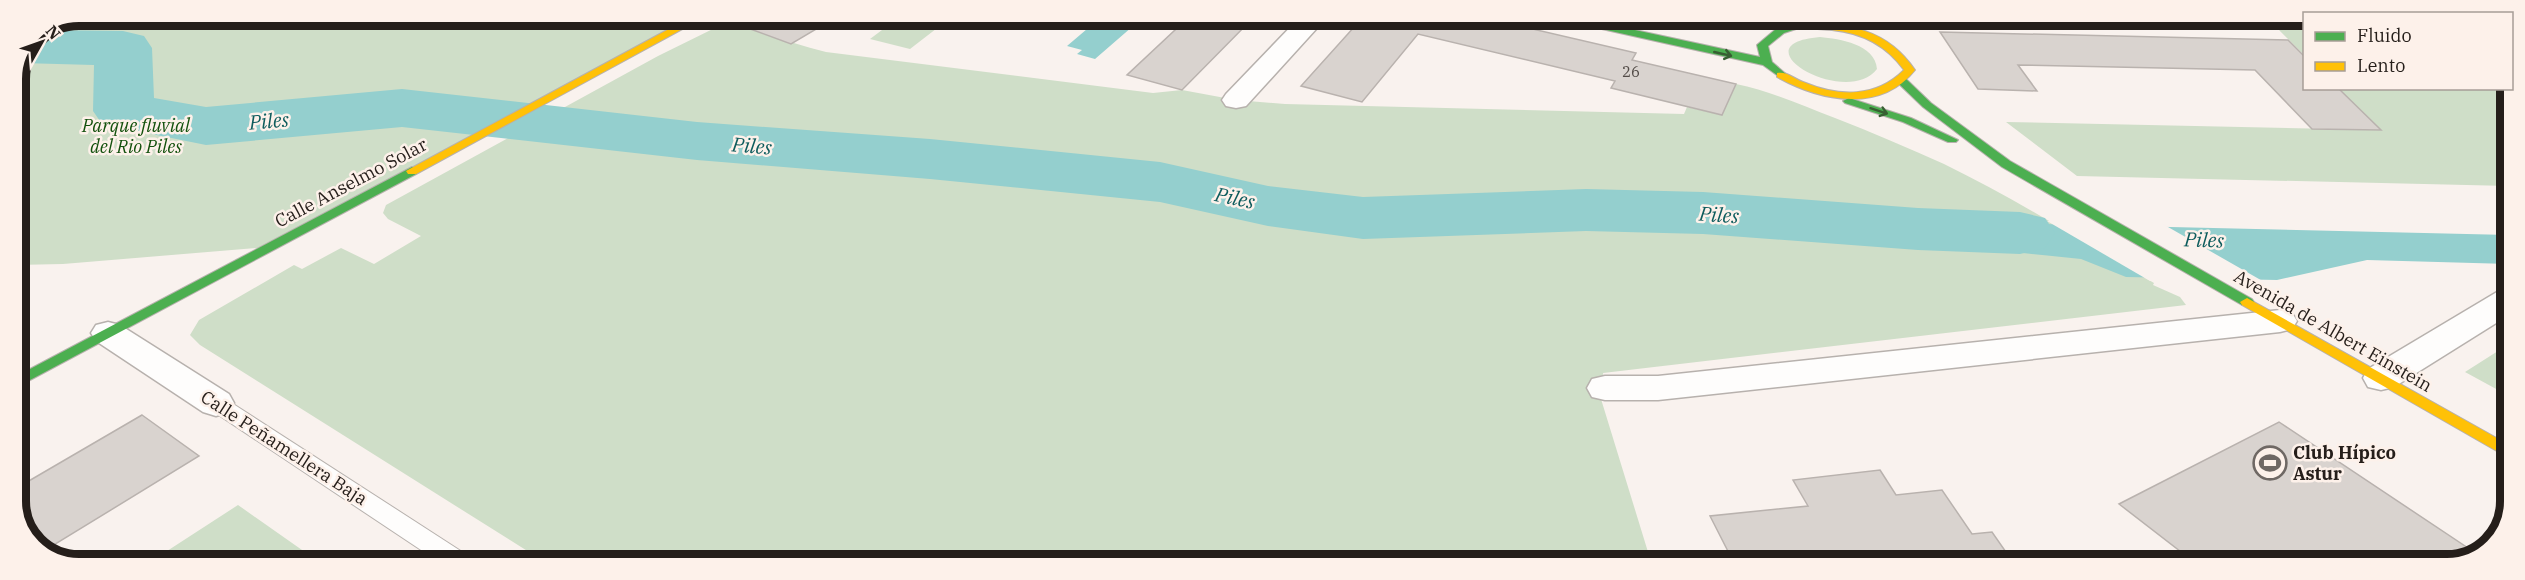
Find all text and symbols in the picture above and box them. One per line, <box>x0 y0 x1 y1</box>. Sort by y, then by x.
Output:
north arrow <box>12 12 72 72</box>
legend <box>2303 12 2513 90</box>
text: N <box>42 21 65 44</box>
text: Fluido <box>2357 24 2412 47</box>
one-way arrow <box>1714 49 1733 61</box>
text: Lento <box>2357 54 2405 77</box>
house number: 26 <box>1622 62 1640 81</box>
water label: Piles <box>247 105 291 136</box>
one-way arrow <box>1869 106 1888 117</box>
park label: Parque fluvial del Rio Piles <box>81 114 191 158</box>
water label: Piles <box>730 130 774 161</box>
street label: Calle Anselmo Solar <box>271 133 431 232</box>
water label: Piles <box>1212 180 1258 215</box>
water label: Piles <box>1697 200 1740 229</box>
water label: Piles <box>2183 225 2225 254</box>
street label: Avenida de Albert Einstein <box>2230 264 2437 397</box>
street label: Calle Peñamellera Baja <box>197 385 372 510</box>
place label: Club Hípico Astur <box>2293 441 2396 485</box>
sports icon: Club Hípico Astur <box>2252 445 2288 481</box>

